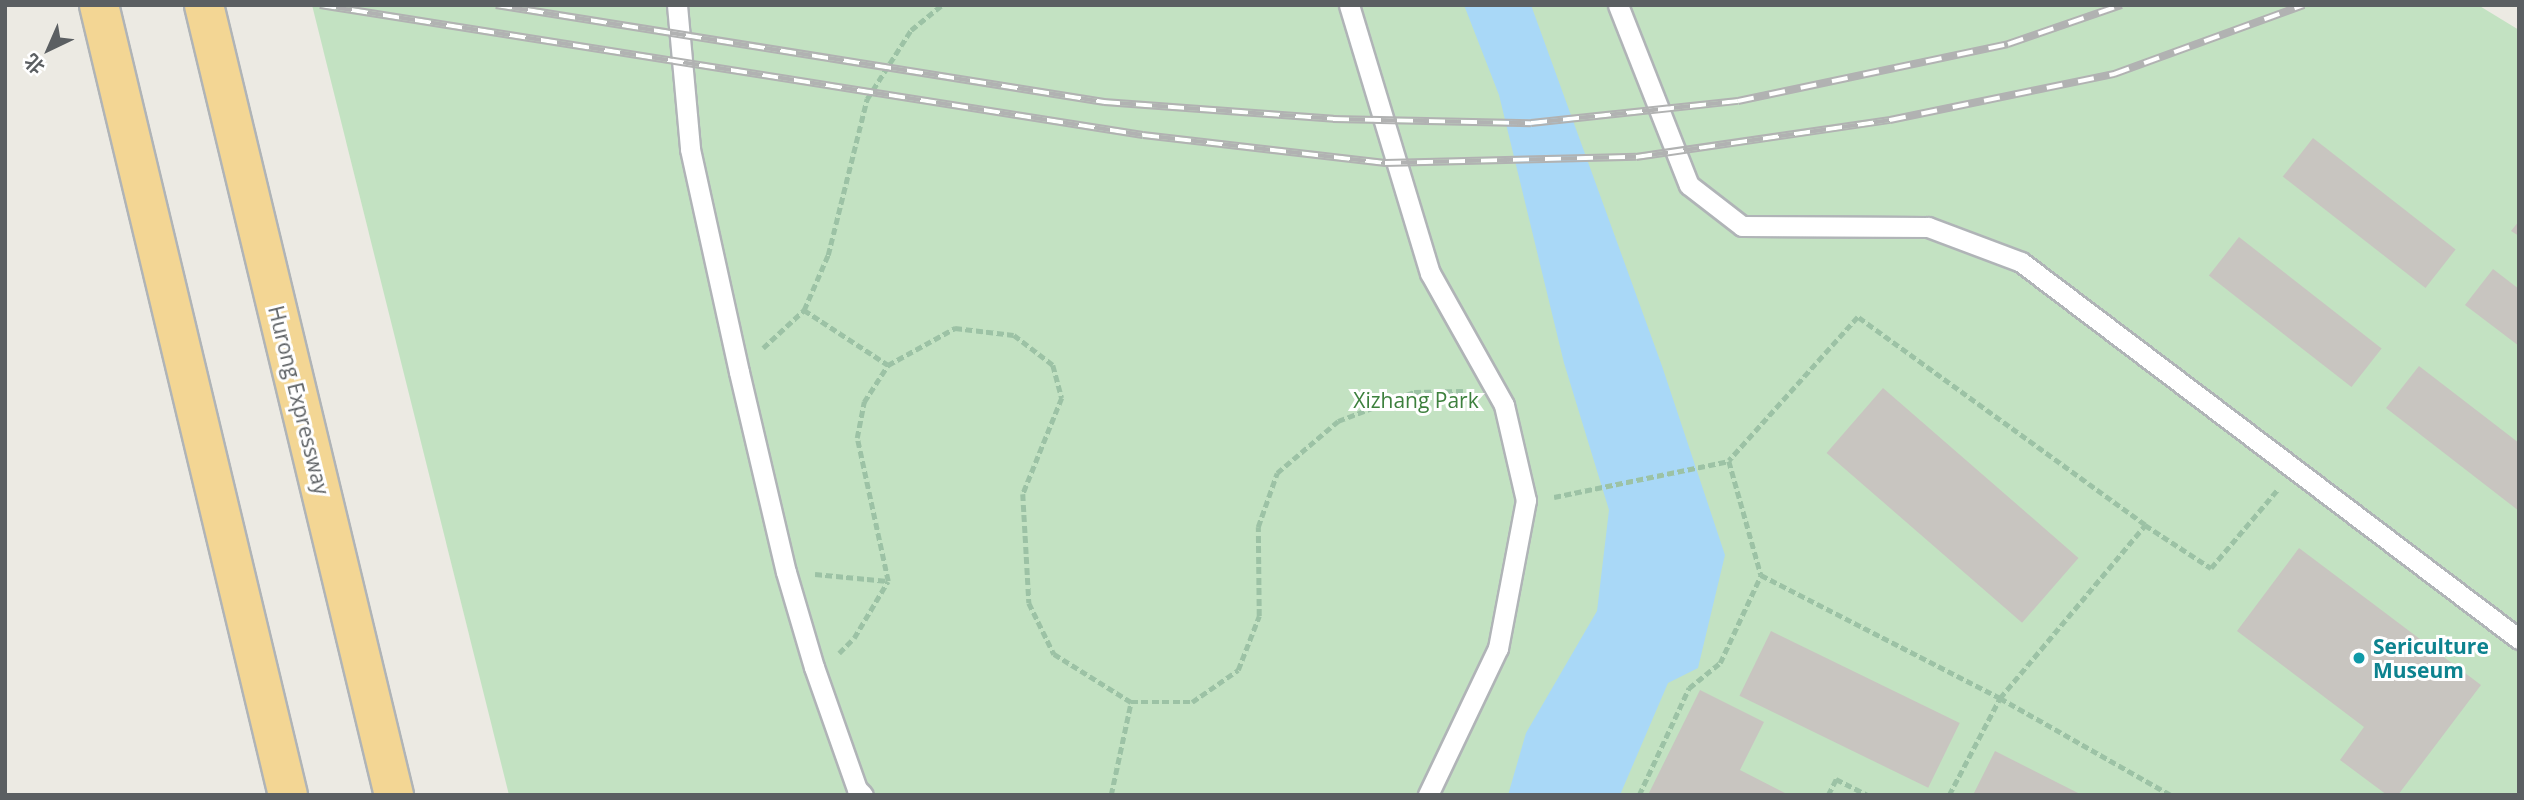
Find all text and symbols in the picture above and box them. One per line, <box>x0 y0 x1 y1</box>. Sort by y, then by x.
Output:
north arrow <box>14 14 84 84</box>
text: 北 <box>19 48 50 80</box>
street label: Hurong Expressway <box>263 303 335 497</box>
park label: Xizhang Park <box>1353 387 1479 413</box>
place label: Sericulture Museum <box>2373 633 2489 683</box>
marker: Sericulture Museum <box>2351 650 2367 666</box>

